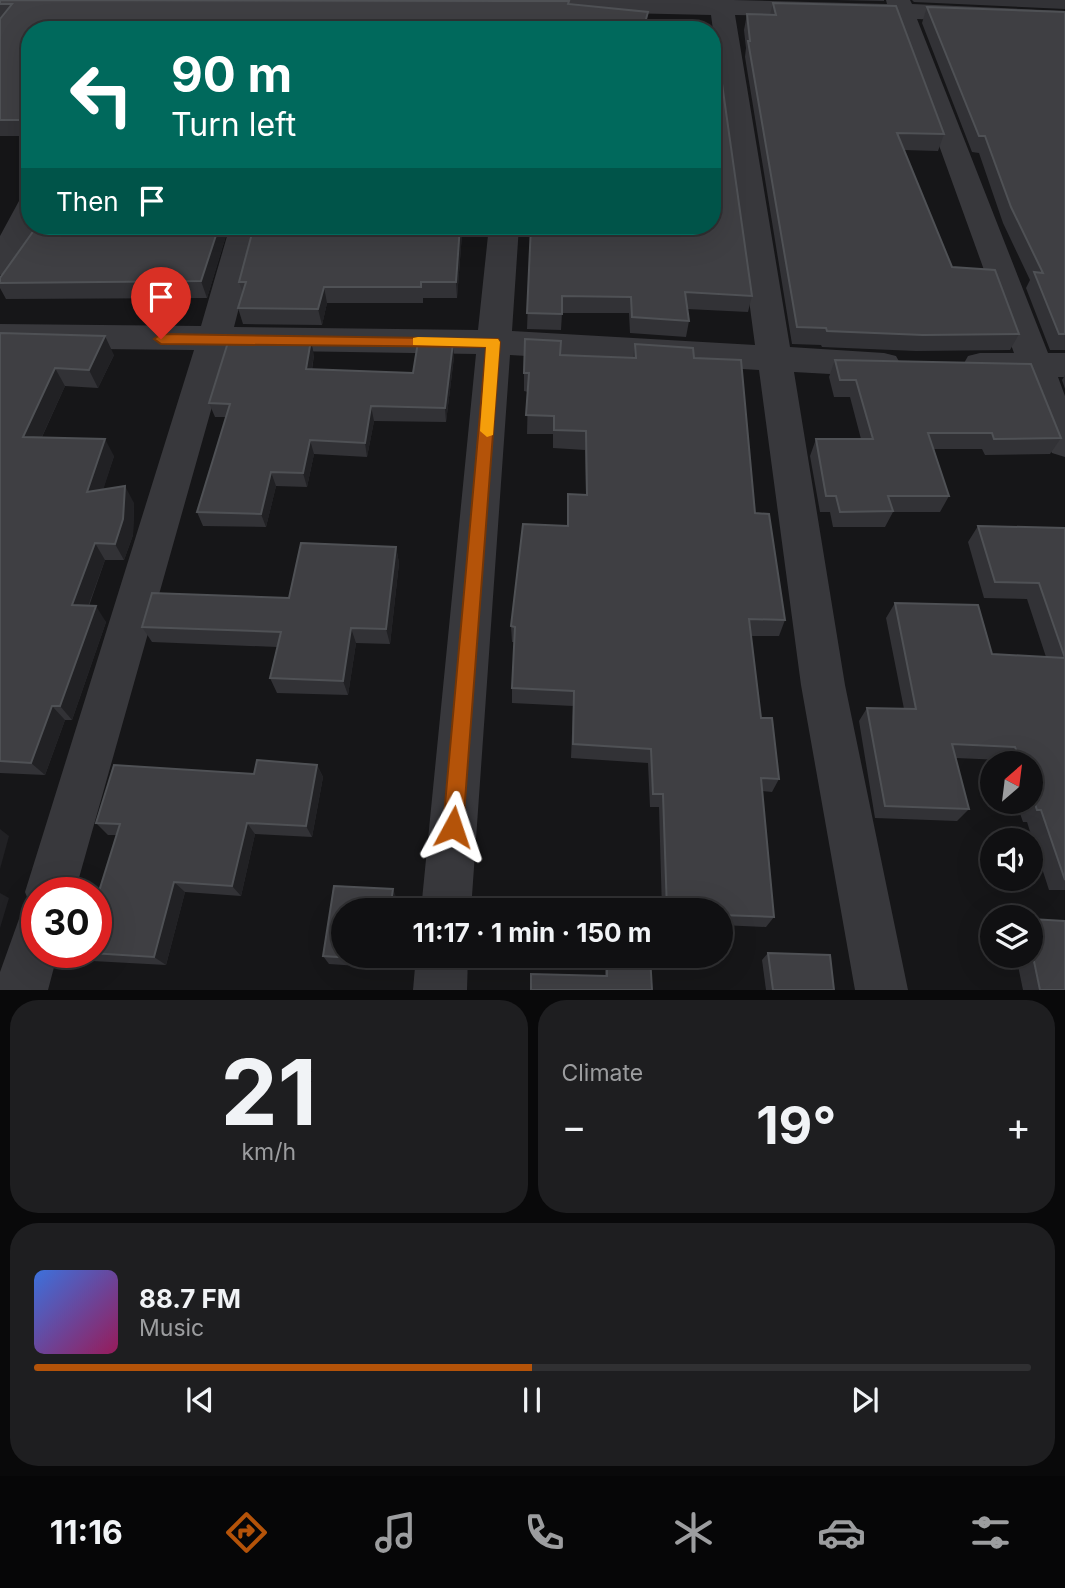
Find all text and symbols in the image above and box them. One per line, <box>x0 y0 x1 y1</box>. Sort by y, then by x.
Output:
text: 90 m <box>171 45 292 104</box>
icon: left <box>56 49 147 140</box>
text: Turn left <box>171 105 296 144</box>
icon: arrive <box>133 182 171 220</box>
text: Then <box>56 186 119 217</box>
pin <box>131 267 191 339</box>
icon: arrive <box>142 278 180 316</box>
north arrow <box>980 751 1043 814</box>
map controls <box>980 751 1043 968</box>
position arrow <box>416 790 490 864</box>
button: sound <box>980 828 1043 891</box>
speed limit sign: 30 <box>21 877 112 968</box>
button: layers <box>980 905 1043 968</box>
text: 11:17 · 1 min · 150 m <box>412 917 652 948</box>
text: 21 <box>220 1037 317 1147</box>
text: Climate <box>562 1059 643 1087</box>
text: 19° <box>756 1094 836 1157</box>
text: − <box>562 1103 587 1149</box>
text: + <box>1006 1103 1031 1149</box>
text: km/h <box>241 1138 296 1166</box>
text: 88.7 FM <box>139 1283 241 1314</box>
text: Music <box>139 1314 204 1342</box>
icon: previous <box>181 1381 219 1419</box>
icon: pause <box>513 1381 551 1419</box>
icon: next <box>846 1381 884 1419</box>
icon: directions <box>222 1508 271 1557</box>
icon: music <box>371 1508 420 1557</box>
icon: phone <box>520 1508 569 1557</box>
icon: climate <box>669 1508 718 1557</box>
icon: car <box>817 1508 866 1557</box>
icon: filters <box>966 1508 1015 1557</box>
text: 11:16 <box>50 1513 123 1552</box>

